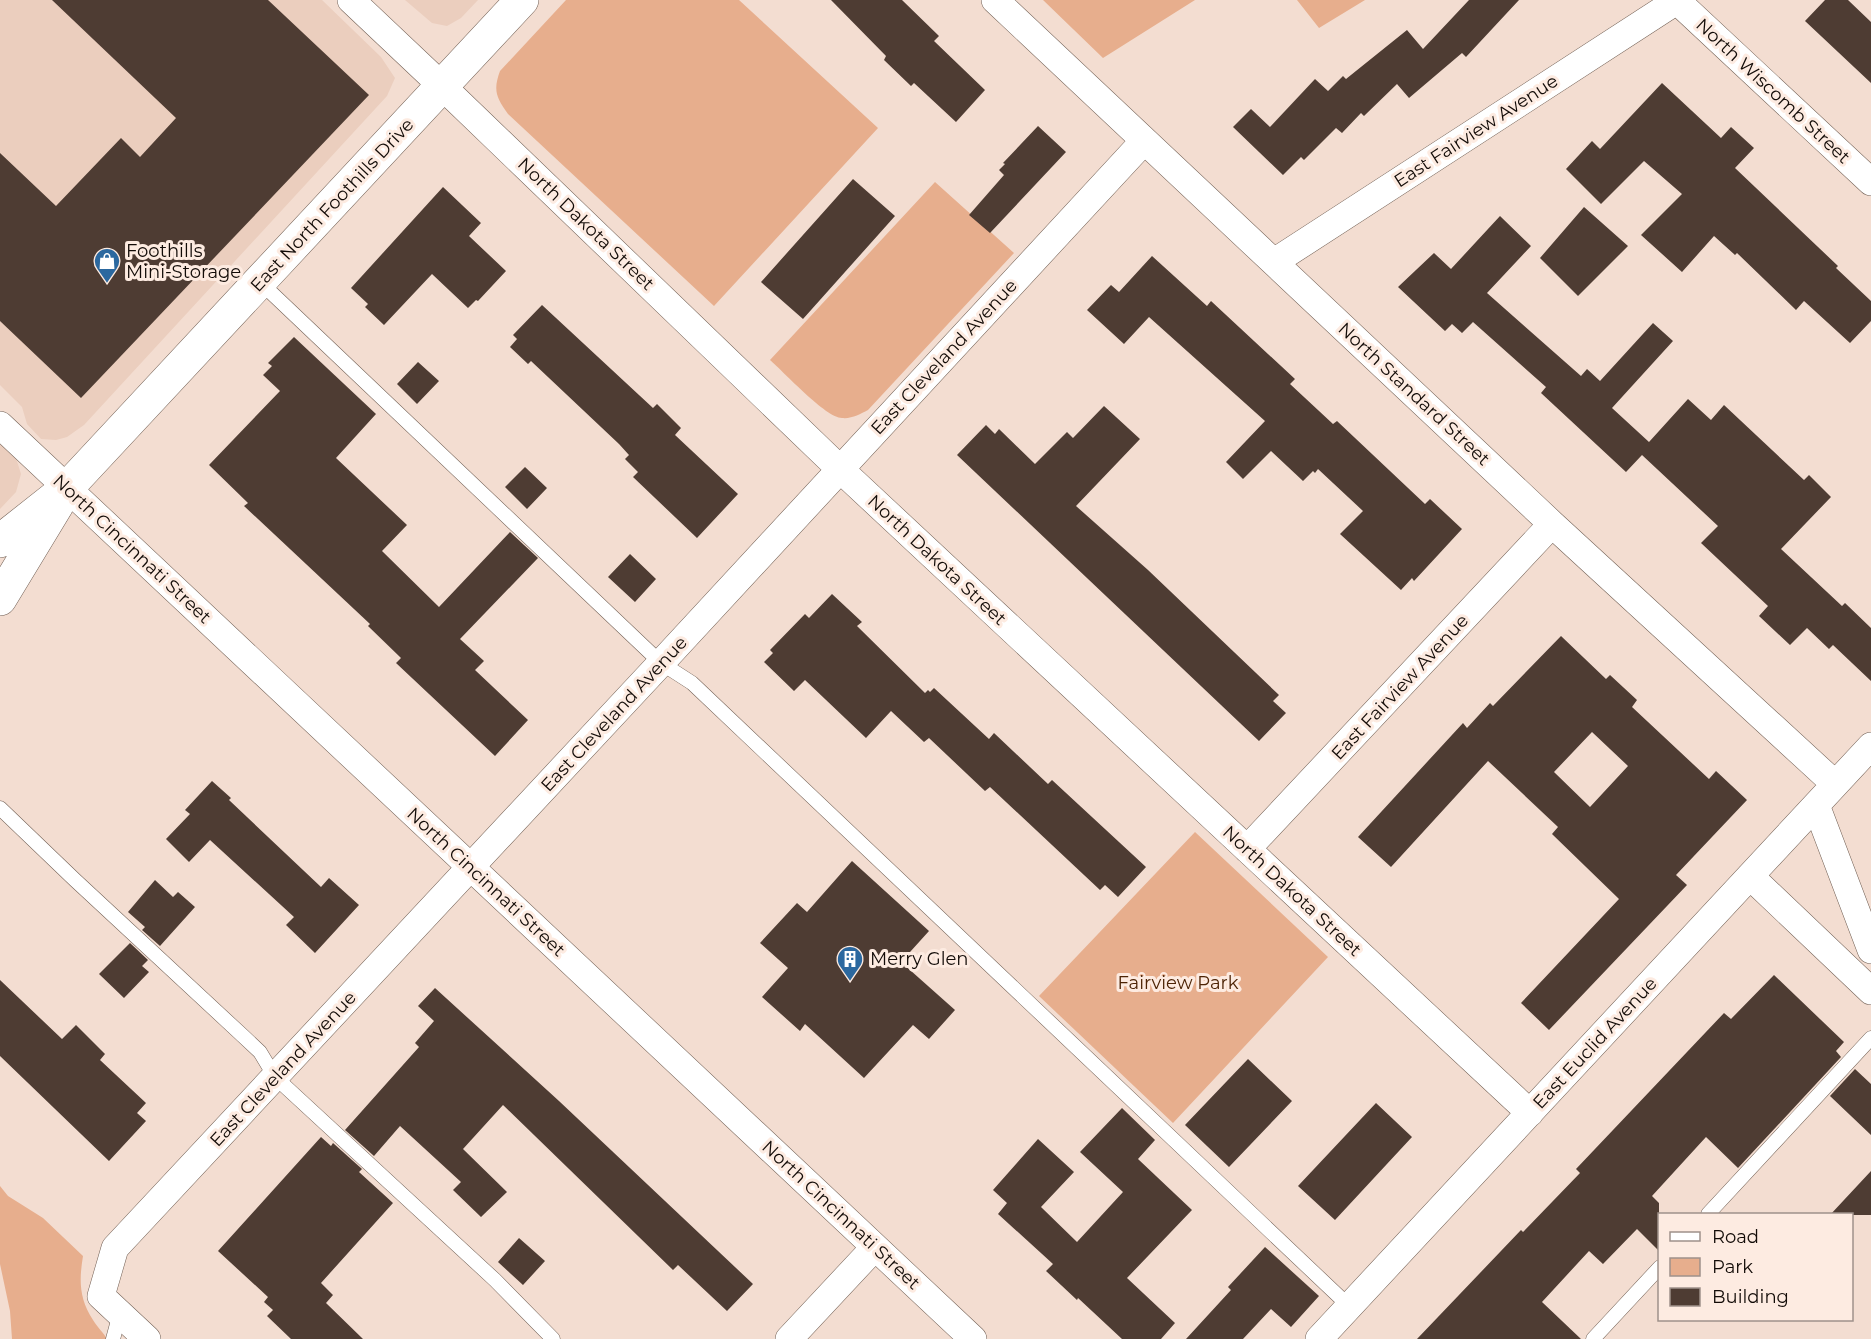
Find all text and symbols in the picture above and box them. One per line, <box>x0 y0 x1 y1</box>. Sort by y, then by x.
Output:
street label: North Wiscomb Street <box>1691 14 1855 168</box>
street label: East Fairview Avenue <box>1390 70 1562 192</box>
street label: East North Foothills Drive <box>246 114 418 296</box>
street label: North Dakota Street <box>513 153 659 295</box>
place label: Foothills Mini-Storage <box>126 240 241 283</box>
shop icon: Foothills Mini-Storage <box>92 246 122 284</box>
street label: East Cleveland Avenue <box>866 275 1022 439</box>
street label: North Standard Street <box>1334 318 1494 470</box>
street label: North Cincinnati Street <box>48 470 216 628</box>
street label: North Dakota Street <box>863 490 1011 630</box>
street label: East Fairview Avenue <box>1327 610 1473 764</box>
street label: East Cleveland Avenue <box>536 632 692 796</box>
street label: North Cincinnati Street <box>402 803 570 961</box>
street label: North Dakota Street <box>1218 821 1366 961</box>
building icon: Merry Glen <box>835 944 865 982</box>
place label: Merry Glen <box>870 948 969 970</box>
park label: Fairview Park <box>1118 972 1239 994</box>
street label: East Euclid Avenue <box>1528 973 1662 1113</box>
street label: East Cleveland Avenue <box>205 987 361 1151</box>
street label: North Cincinnati Street <box>757 1136 925 1294</box>
legend <box>1658 1213 1853 1321</box>
text: Road <box>1712 1226 1759 1248</box>
text: Park <box>1712 1256 1753 1278</box>
text: Building <box>1712 1286 1789 1308</box>

